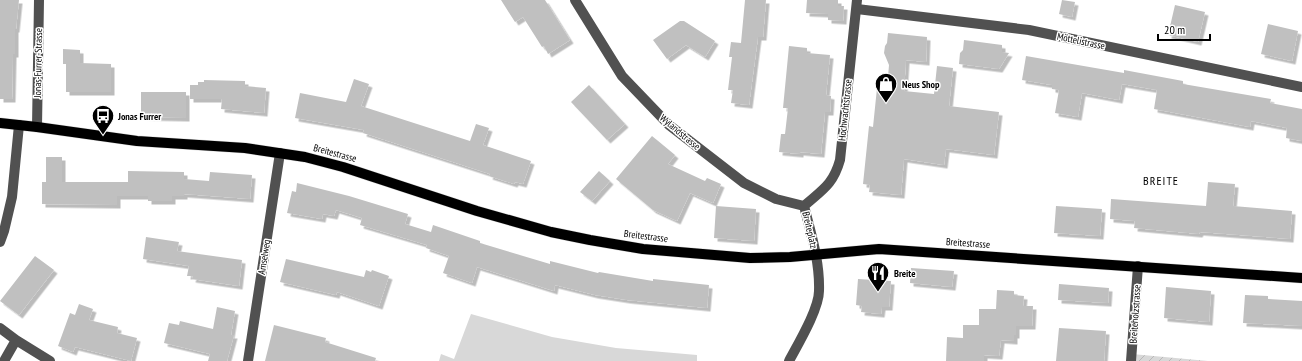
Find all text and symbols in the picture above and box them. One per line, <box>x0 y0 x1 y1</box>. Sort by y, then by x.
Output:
scale bar <box>1158 16 1210 42</box>
text: 20 m <box>1164 22 1185 37</box>
street label: Jonas-Furrer-Strasse <box>31 28 45 99</box>
street label: Möttelistrasse <box>1056 30 1106 52</box>
shop icon: Neus Shop <box>873 71 899 104</box>
street label: Hochwachtstrasse <box>835 78 855 142</box>
place label: Neus Shop <box>902 78 940 91</box>
bus stop icon: Jonas Furrer <box>90 103 116 136</box>
place label: Jonas Furrer <box>117 110 161 123</box>
street label: Wylandstrasse <box>657 111 703 153</box>
street label: Breitestrasse <box>312 141 358 165</box>
district label: BREITE <box>1143 173 1179 188</box>
street label: Breiteplatz <box>799 210 821 250</box>
street label: Breitestrasse <box>623 227 669 245</box>
street label: Breitestrasse <box>945 235 991 251</box>
street label: Amselweg <box>255 239 273 275</box>
restaurant icon: Breite <box>865 260 891 293</box>
place label: Breite <box>894 267 916 280</box>
street label: Breiteholzstrasse <box>1126 284 1144 344</box>

